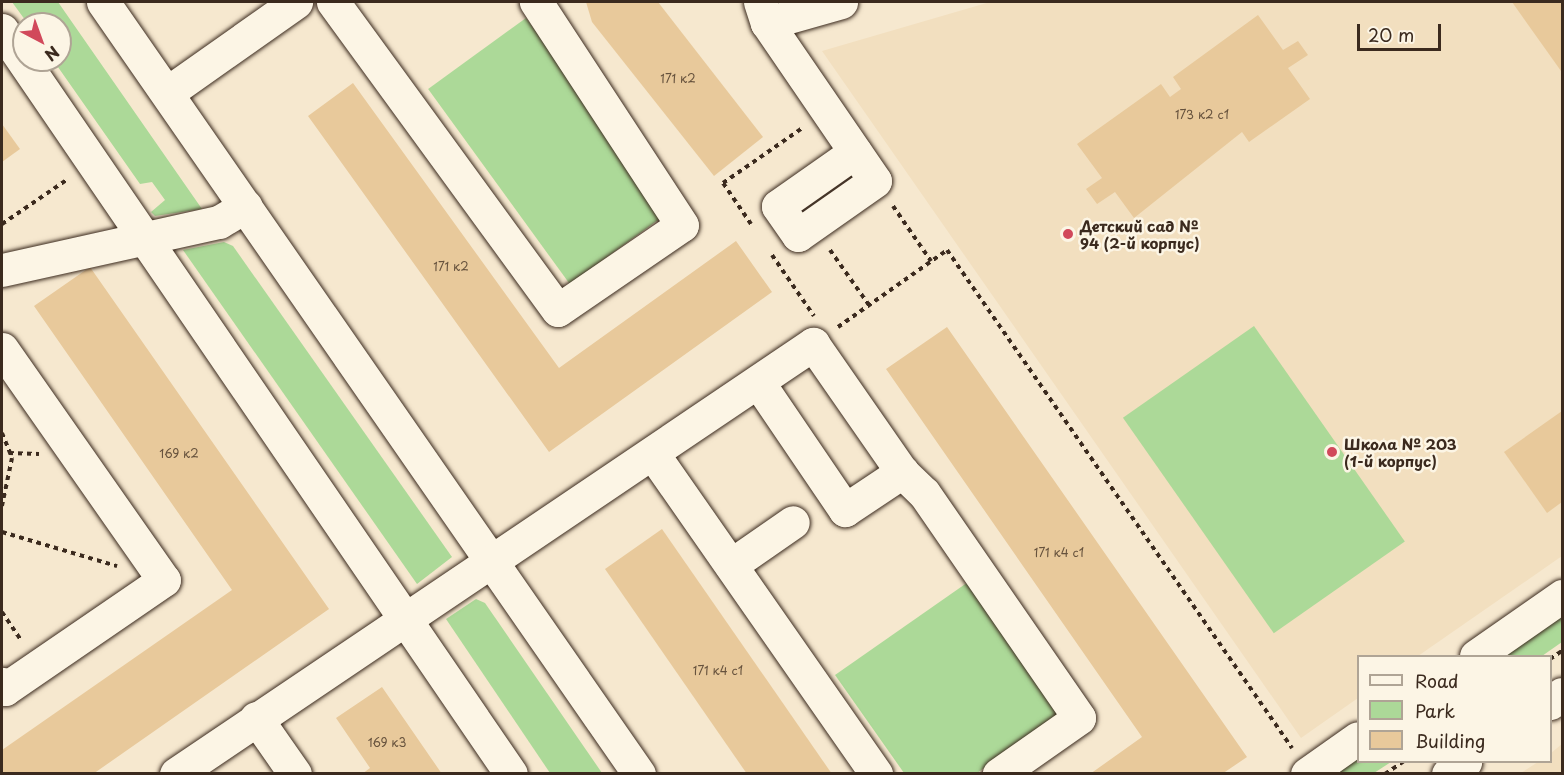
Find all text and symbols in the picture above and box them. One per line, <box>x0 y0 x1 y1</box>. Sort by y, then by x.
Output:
north arrow <box>12 12 72 72</box>
scale bar <box>1360 12 1444 50</box>
text: 20 m <box>1368 21 1414 48</box>
text: N <box>40 41 65 67</box>
house number: 171 к2 <box>660 72 696 86</box>
house number: 173 к2 с1 <box>1174 108 1230 122</box>
place label: Детский сад № 94 (2-й корпус) <box>1080 216 1200 251</box>
marker: Детский сад № 94 (2-й корпус) <box>1061 227 1075 241</box>
house number: 171 к2 <box>433 260 469 274</box>
place label: Школа № 203 (1-й корпус) <box>1344 434 1458 469</box>
marker: Школа № 203 (1-й корпус) <box>1325 445 1339 459</box>
house number: 169 к2 <box>159 447 199 461</box>
house number: 171 к4 с1 <box>1034 546 1084 560</box>
legend <box>1357 655 1552 763</box>
house number: 171 к4 с1 <box>693 664 743 678</box>
text: Road <box>1415 667 1459 694</box>
text: Park <box>1415 697 1455 724</box>
text: Building <box>1415 727 1485 754</box>
house number: 169 к3 <box>367 736 407 750</box>

